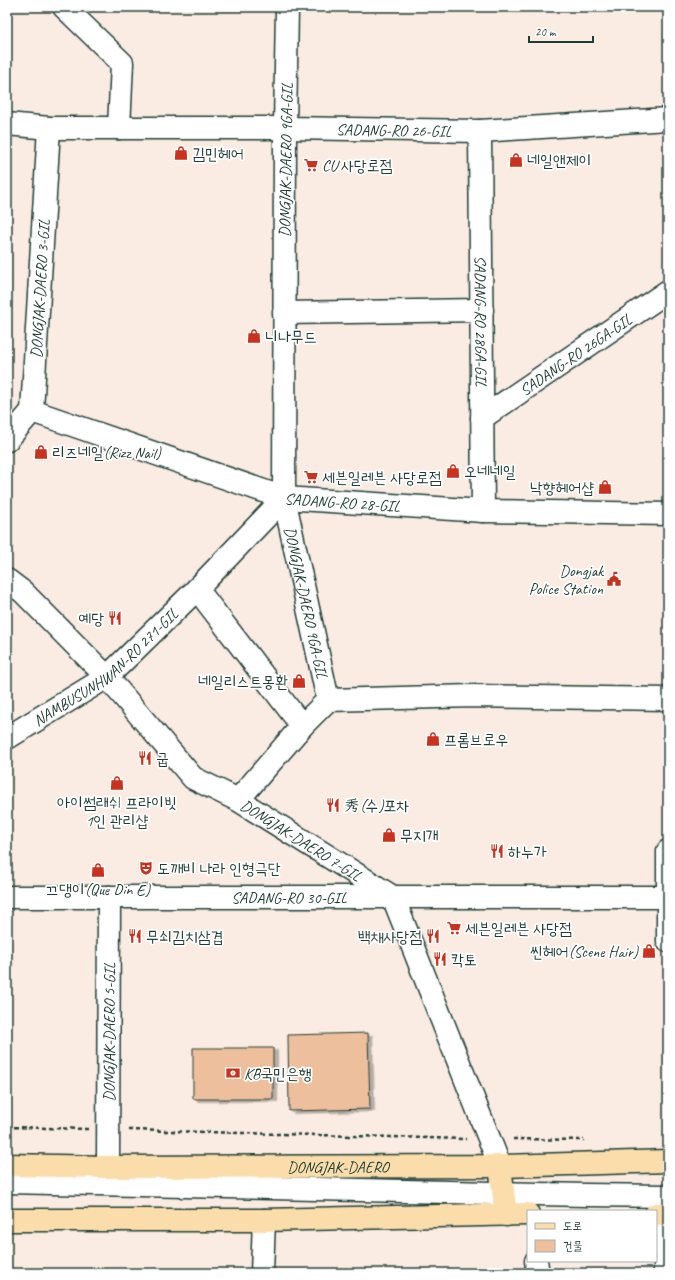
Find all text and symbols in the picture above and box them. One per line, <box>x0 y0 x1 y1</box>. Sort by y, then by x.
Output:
scale bar <box>529 18 593 44</box>
text: 20 m <box>535 24 557 40</box>
street label: DONGJAK-DAERO 9GA-GIL <box>275 82 297 237</box>
street label: SADANG-RO 26-GIL <box>336 120 452 142</box>
place label: 김민헤어 <box>192 144 244 164</box>
shop icon: 김민헤어 <box>173 145 189 161</box>
place label: 네일앤제이 <box>527 151 591 171</box>
shop icon: 네일앤제이 <box>508 152 524 168</box>
place label: CU 사당로점 <box>322 156 393 176</box>
supermarket icon: CU 사당로점 <box>303 157 319 173</box>
street label: DONGJAK-DAERO 3-GIL <box>26 219 55 358</box>
street label: SADANG-RO 28GA-GIL <box>470 255 491 387</box>
street label: SADANG-RO 26GA-GIL <box>516 310 636 400</box>
place label: 니나무드 <box>265 327 317 347</box>
shop icon: 니나무드 <box>246 328 262 344</box>
place label: 리즈네일(Rizz Nail) <box>52 443 161 463</box>
shop icon: 리즈네일(Rizz Nail) <box>33 444 49 460</box>
place label: 오네네일 <box>464 462 516 482</box>
shop icon: 오네네일 <box>445 463 461 479</box>
place label: 세븐일레븐 사당로점 <box>322 468 442 488</box>
supermarket icon: 세븐일레븐 사당로점 <box>303 469 319 485</box>
place label: 낙향헤어샵 <box>530 478 594 498</box>
shop icon: 낙향헤어샵 <box>597 479 613 495</box>
street label: SADANG-RO 28-GIL <box>284 489 401 517</box>
street label: DONGJAK-DAERO 9GA-GIL <box>280 525 332 681</box>
place label: Dongjak Police Station <box>529 561 604 599</box>
public building icon: Dongjak Police Station <box>606 571 622 587</box>
street label: NAMBUSUNHWAN-RO 271-GIL <box>30 604 183 731</box>
place label: 예당 <box>78 609 104 629</box>
restaurant icon: 예당 <box>107 610 123 626</box>
place label: 네일리스트몽환 <box>198 672 288 692</box>
shop icon: 네일리스트몽환 <box>291 673 307 689</box>
place label: 프롬브로우 <box>444 730 508 750</box>
shop icon: 프롬브로우 <box>425 731 441 747</box>
place label: 굽 <box>156 749 169 769</box>
restaurant icon: 굽 <box>137 750 153 766</box>
shop icon: 아이썸래쉬 프라이빗 1인 관리샵 <box>109 775 125 791</box>
place label: 아이썸래쉬 프라이빗 1인 관리샵 <box>57 793 177 831</box>
street label: DONGJAK-DAERO 7-GIL <box>237 795 365 886</box>
place label: 秀(수)포차 <box>344 796 409 816</box>
restaurant icon: 秀(수)포차 <box>325 797 341 813</box>
place label: 무지개 <box>400 826 439 846</box>
shop icon: 무지개 <box>381 827 397 843</box>
place label: 하누가 <box>508 842 547 862</box>
restaurant icon: 하누가 <box>489 843 505 859</box>
place label: 도깨비 나라 인형극단 <box>157 859 281 879</box>
theatre icon: 도깨비 나라 인형극단 <box>138 860 154 876</box>
shop icon: 끄댕이(Que Din E) <box>90 862 106 878</box>
place label: 끄댕이(Que Din E) <box>46 880 151 900</box>
street label: SADANG-RO 30-GIL <box>231 888 347 908</box>
place label: 세븐일레븐 사당점 <box>465 919 572 939</box>
supermarket icon: 세븐일레븐 사당점 <box>446 920 462 936</box>
place label: 무쇠김치삼겹 <box>146 927 223 947</box>
place label: 백채사당점 <box>358 927 422 947</box>
restaurant icon: 무쇠김치삼겹 <box>127 928 143 944</box>
restaurant icon: 백채사당점 <box>425 928 441 944</box>
place label: 씬헤어(Scene Hair) <box>530 942 639 962</box>
shop icon: 씬헤어(Scene Hair) <box>641 943 657 959</box>
place label: 칵토 <box>451 950 477 970</box>
restaurant icon: 칵토 <box>432 951 448 967</box>
street label: DONGJAK-DAERO 5-GIL <box>99 962 120 1101</box>
place label: KB국민은행 <box>244 1064 312 1084</box>
bank icon: KB국민은행 <box>225 1065 241 1081</box>
street label: DONGJAK-DAERO <box>287 1157 391 1178</box>
legend <box>527 1210 657 1262</box>
text: 도로 <box>563 1218 582 1234</box>
text: 건물 <box>563 1238 583 1254</box>

